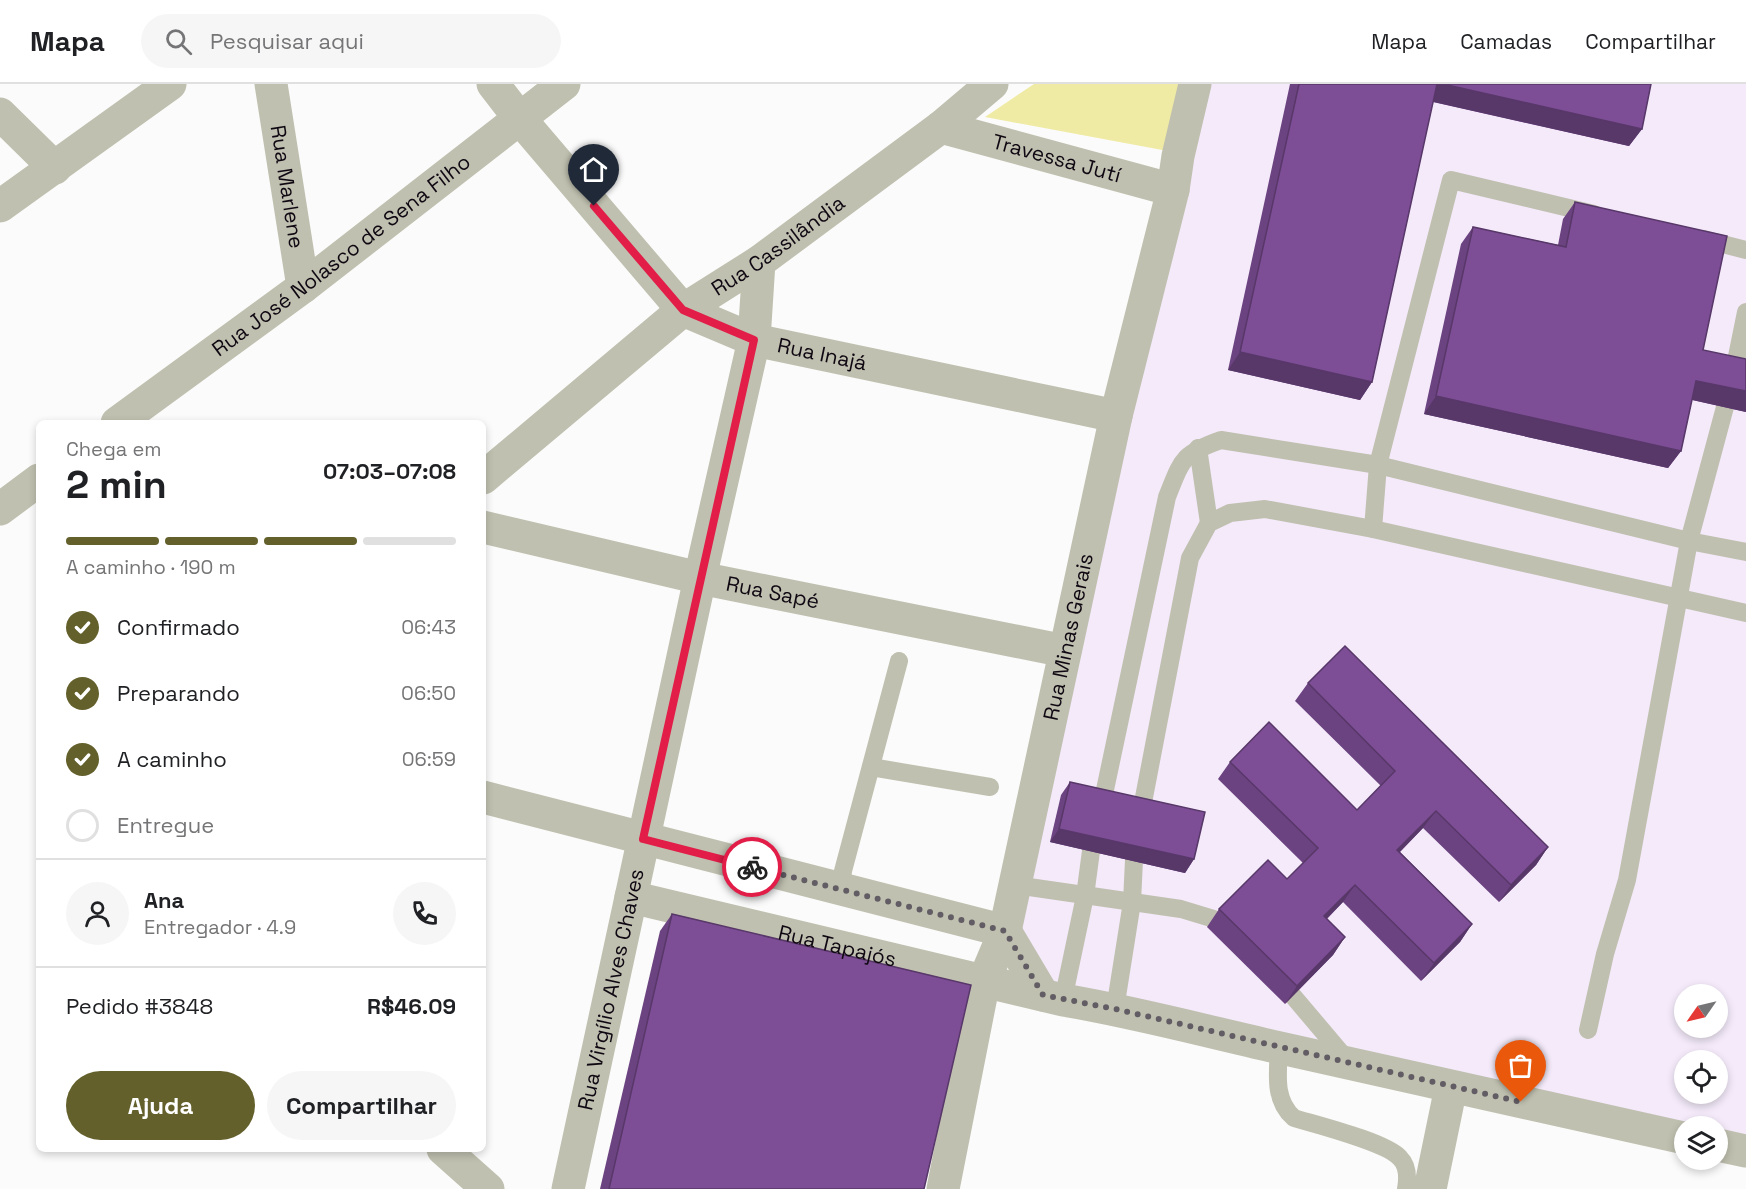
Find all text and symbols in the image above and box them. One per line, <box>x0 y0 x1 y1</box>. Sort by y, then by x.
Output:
search box <box>141 14 561 68</box>
text: Mapa <box>30 23 105 59</box>
icon: search <box>162 25 195 58</box>
text: Pesquisar aqui <box>210 27 364 55</box>
text: Mapa <box>1371 28 1427 55</box>
text: Camadas <box>1460 28 1552 55</box>
text: Compartilhar <box>1585 28 1716 55</box>
street label: Rua Marlene <box>265 123 311 250</box>
street label: Travessa Jutí <box>990 128 1125 189</box>
pin <box>568 144 619 206</box>
street label: Rua José Nolasco de Sena Filho <box>206 148 476 362</box>
icon: home <box>577 153 610 186</box>
street label: Rua Cassilândia <box>706 189 850 302</box>
street label: Rua Inajá <box>775 331 870 376</box>
text: Chega em <box>66 436 161 462</box>
text: 07:03–07:08 <box>323 457 456 485</box>
text: 2 min <box>66 460 167 509</box>
street label: Rua Minas Gerais <box>1037 551 1099 723</box>
text: A caminho · 190 m <box>66 554 236 580</box>
street label: Rua Sapé <box>724 570 822 615</box>
icon: check <box>66 611 99 644</box>
text: Confirmado <box>117 613 240 641</box>
text: 06:43 <box>401 614 456 640</box>
icon: check <box>66 677 99 710</box>
text: Preparando <box>117 679 240 707</box>
text: 06:50 <box>401 680 456 706</box>
icon: check <box>66 743 99 776</box>
text: A caminho <box>117 745 227 773</box>
text: 06:59 <box>402 746 456 772</box>
text: Entregue <box>117 811 214 839</box>
courier <box>722 837 782 897</box>
icon: bike <box>736 851 769 884</box>
street label: Rua Virgílio Alves Chaves <box>571 866 650 1113</box>
button: person <box>66 882 129 945</box>
button: phone <box>393 882 456 945</box>
text: Ana <box>144 886 184 914</box>
text: Entregador · 4.9 <box>144 914 296 940</box>
street label: Rua Tapajós <box>776 919 899 973</box>
north arrow <box>1674 984 1728 1038</box>
map controls <box>1674 984 1728 1170</box>
text: Pedido #3848 <box>66 992 213 1020</box>
text: R$46.09 <box>367 992 456 1020</box>
pin <box>1495 1040 1546 1102</box>
icon: bag <box>1504 1049 1537 1082</box>
button: locate <box>1674 1050 1728 1104</box>
button: Ajuda <box>66 1071 255 1140</box>
button: Compartilhar <box>267 1071 456 1140</box>
button: layers <box>1674 1116 1728 1170</box>

